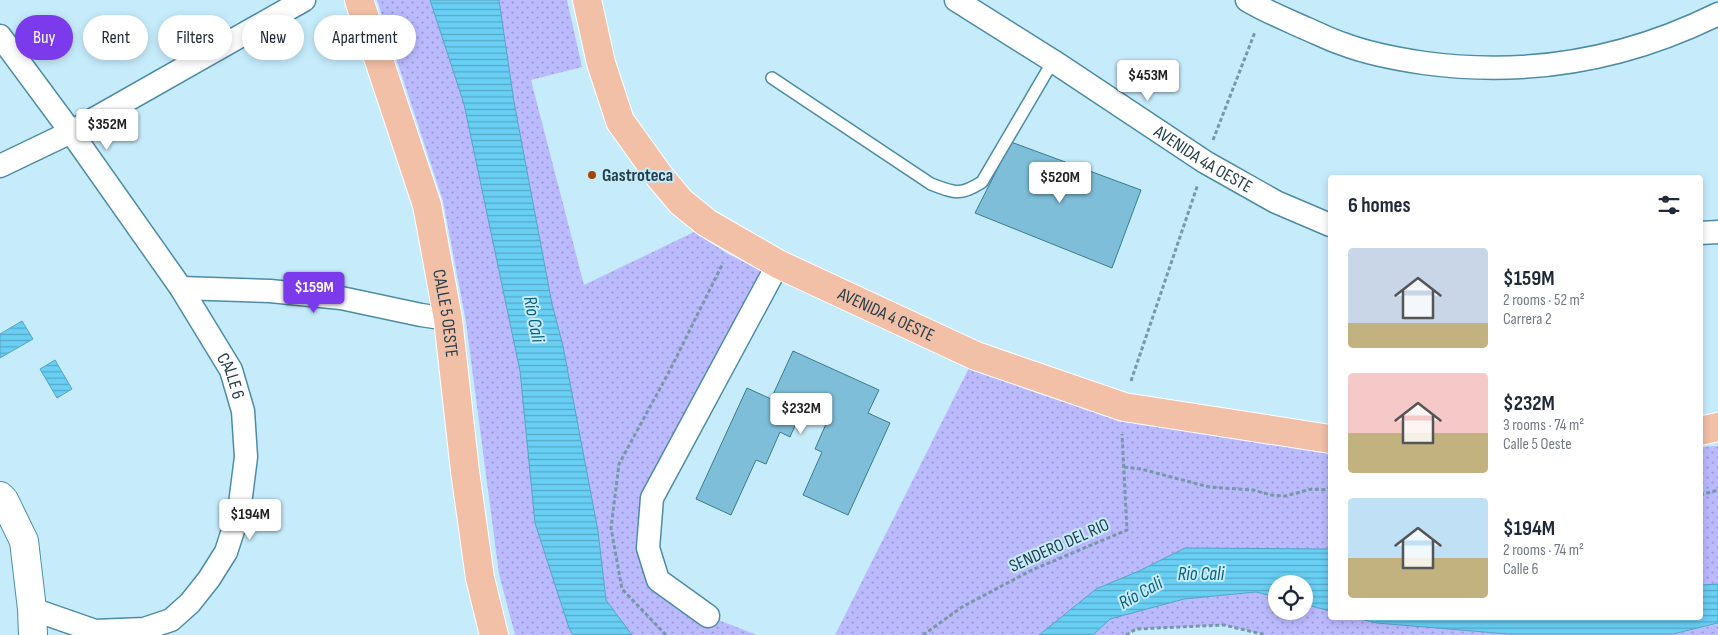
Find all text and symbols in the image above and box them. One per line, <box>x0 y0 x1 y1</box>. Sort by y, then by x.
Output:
chip: Buy <box>15 15 73 60</box>
chip: Rent <box>83 15 148 60</box>
chip: Filters <box>158 15 232 60</box>
chip: New <box>242 15 304 60</box>
chip: Apartment <box>314 15 416 60</box>
pin: $453M <box>1113 59 1183 102</box>
text: $453M <box>1128 66 1168 85</box>
pin: $352M <box>72 108 142 151</box>
text: $352M <box>87 115 127 134</box>
street label: AVENIDA 4A OESTE <box>1149 121 1256 197</box>
pin: $520M <box>1025 162 1095 204</box>
place label: Gastroteca <box>602 165 673 186</box>
text: $520M <box>1040 168 1080 187</box>
marker: Gastroteca <box>586 169 598 181</box>
icon: filters <box>1655 191 1683 219</box>
text: 6 homes <box>1348 193 1411 218</box>
text: $159M <box>1503 266 1554 291</box>
street label: CALLE 5 OESTE <box>428 268 462 358</box>
icon: home <box>1388 268 1448 328</box>
pin: $159M <box>279 272 349 314</box>
text: $159M <box>294 278 334 297</box>
street label: AVENIDA 4 OESTE <box>834 283 938 346</box>
text: 2 rooms · 52 m² <box>1503 291 1585 310</box>
water label: Río Cali <box>518 294 549 345</box>
text: Carrera 2 <box>1503 310 1552 329</box>
street label: CALLE 6 <box>212 349 249 402</box>
text: $232M <box>1503 391 1555 416</box>
pin: $232M <box>766 392 836 435</box>
icon: home <box>1388 393 1448 453</box>
text: $232M <box>781 399 821 418</box>
text: 3 rooms · 74 m² <box>1503 416 1584 435</box>
text: Calle 5 Oeste <box>1503 435 1572 454</box>
pin: $194M <box>215 498 285 541</box>
text: $194M <box>230 505 270 524</box>
street label: SENDERO DEL RIO <box>1006 514 1112 577</box>
text: $194M <box>1503 516 1555 541</box>
icon: home <box>1388 518 1448 578</box>
text: 2 rooms · 74 m² <box>1503 541 1584 560</box>
text: Calle 6 <box>1503 560 1539 579</box>
water label: Rio Cali <box>1178 563 1225 586</box>
water label: Río Cali <box>1115 572 1167 615</box>
map controls <box>1268 575 1313 620</box>
button: locate <box>1268 575 1313 620</box>

